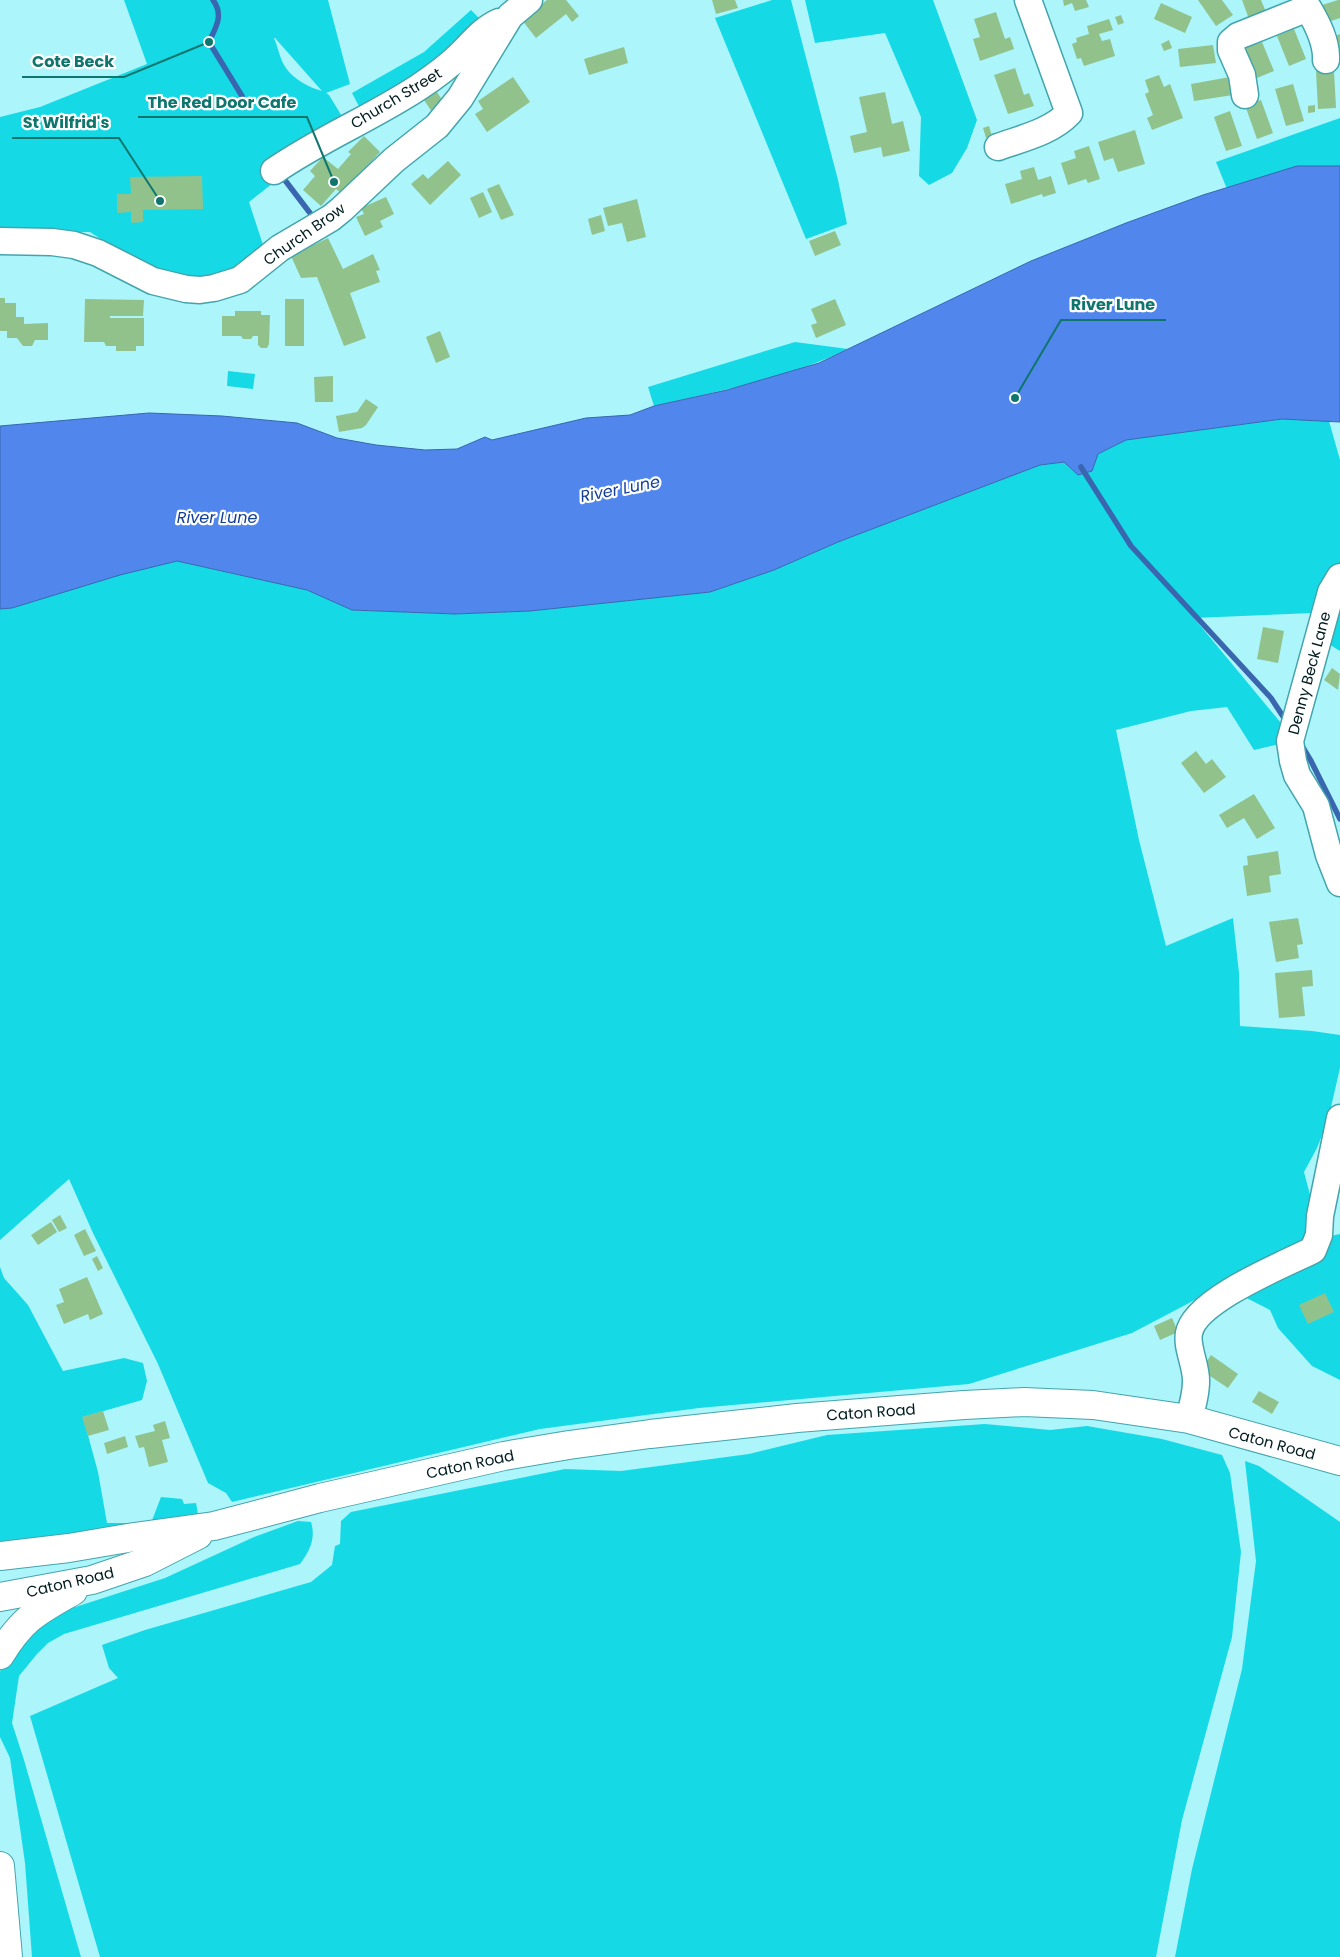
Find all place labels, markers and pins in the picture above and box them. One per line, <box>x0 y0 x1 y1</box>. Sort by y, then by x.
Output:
callout: Cote Beck <box>22 46 124 77</box>
callout: The Red Door Cafe <box>138 86 307 117</box>
callout: St Wilfrid's <box>12 107 119 138</box>
callout: River Lune <box>1061 289 1166 320</box>

